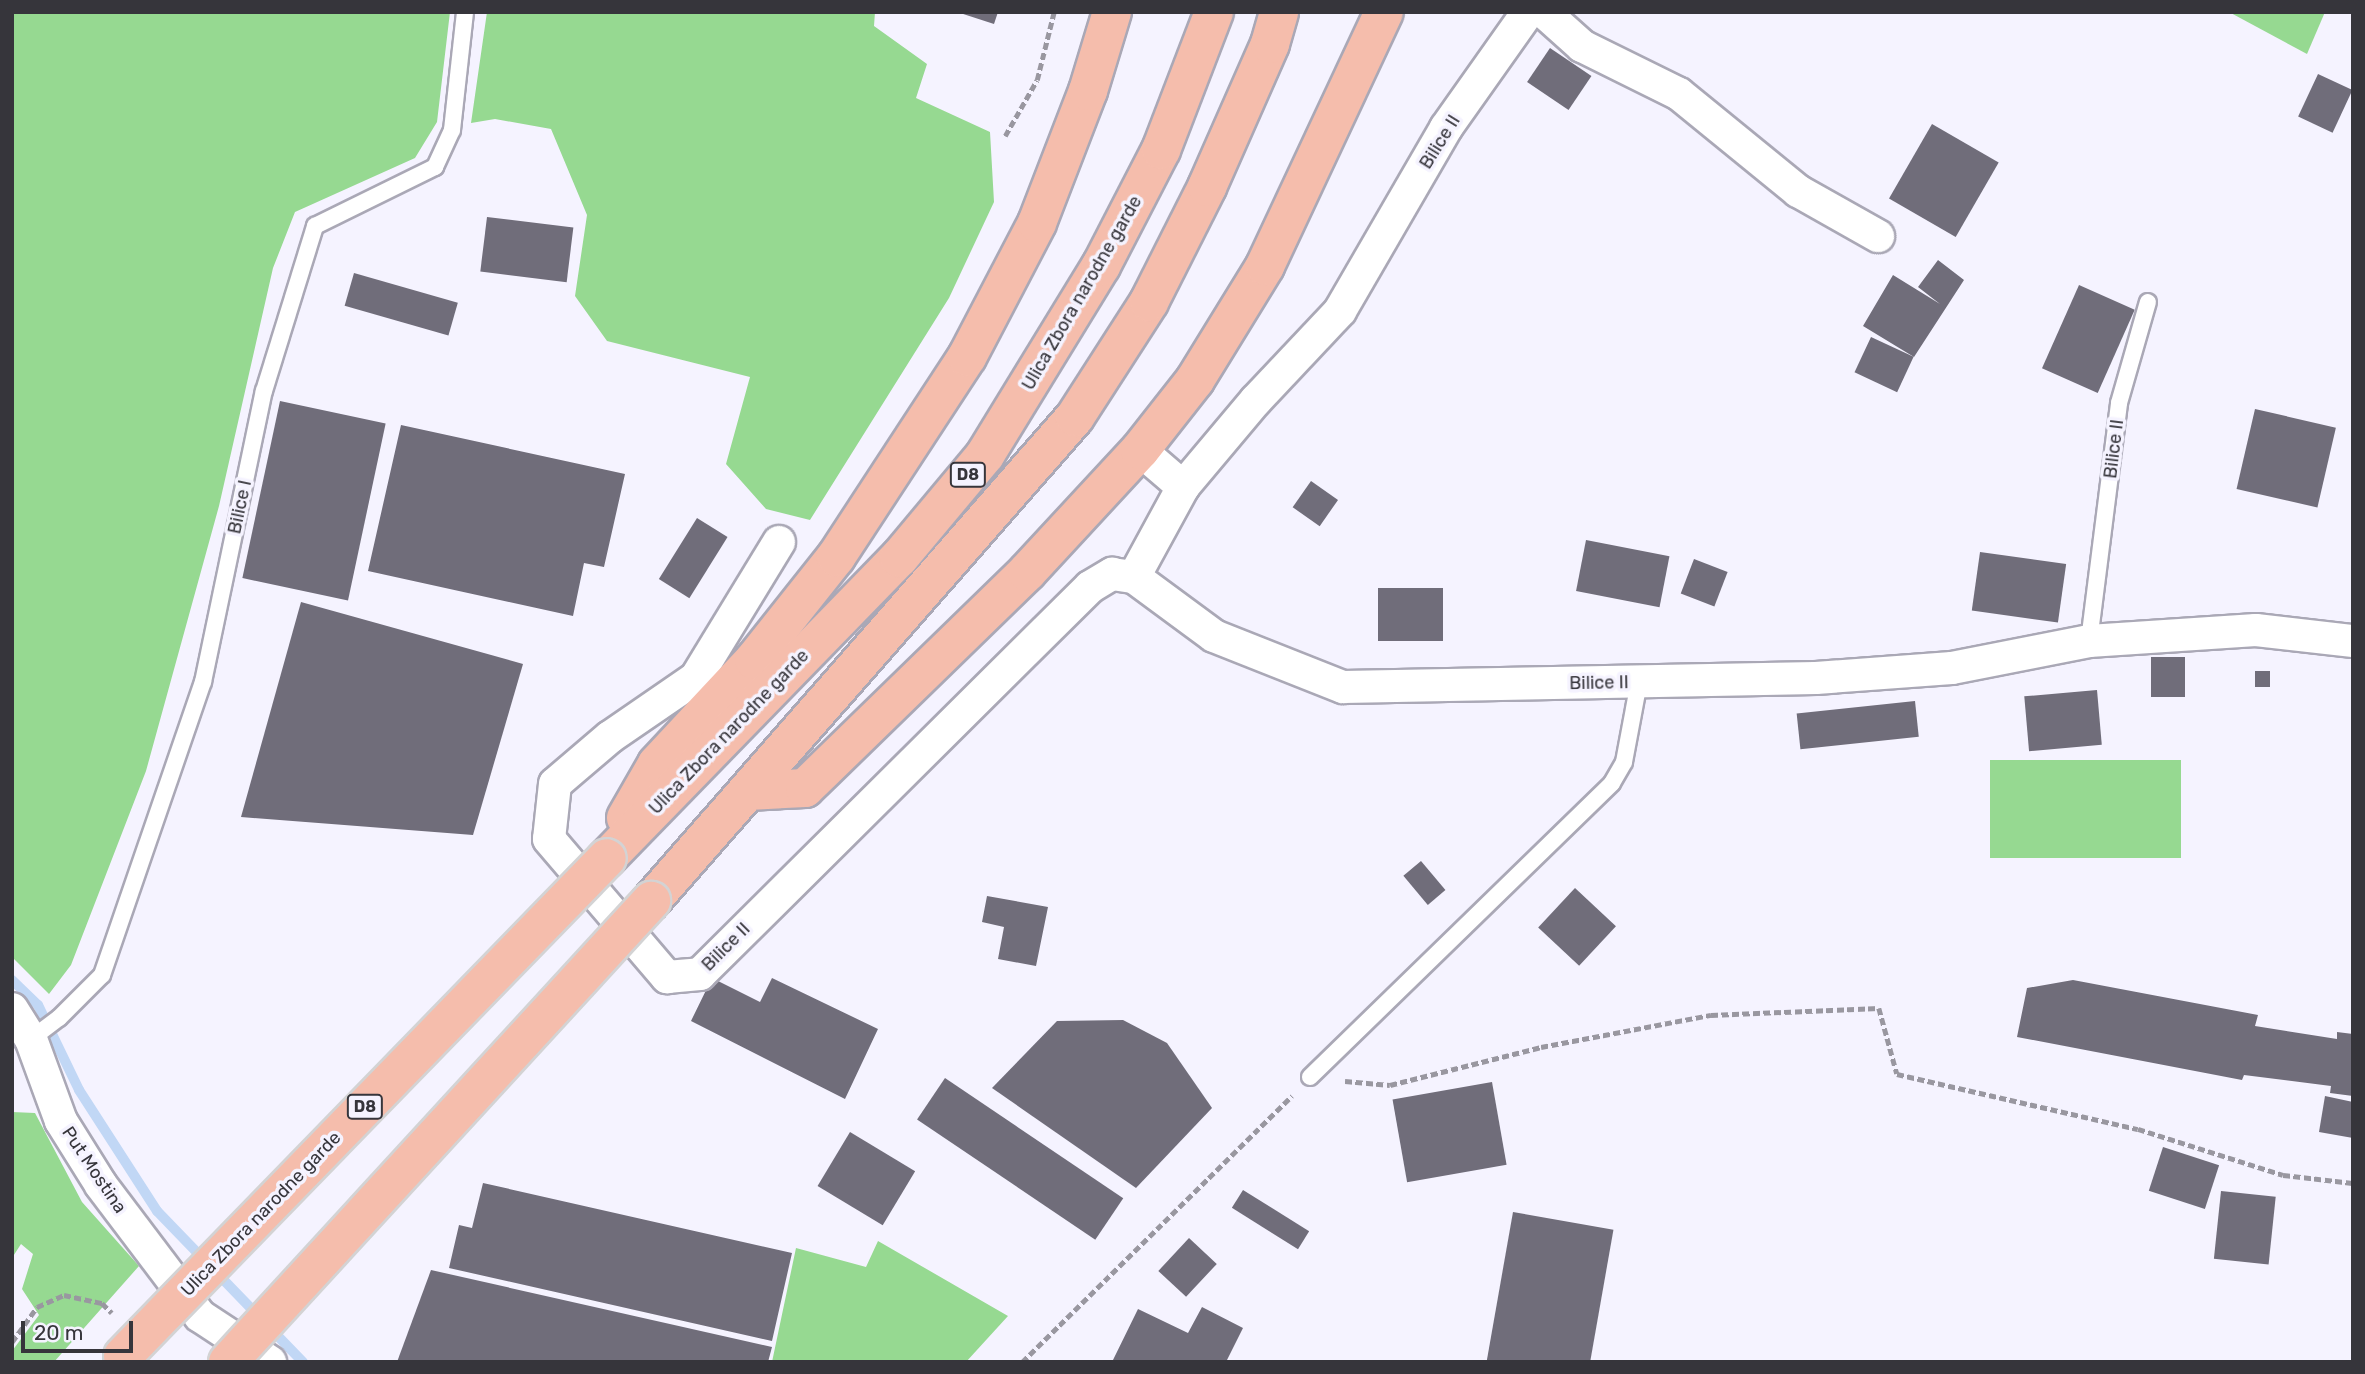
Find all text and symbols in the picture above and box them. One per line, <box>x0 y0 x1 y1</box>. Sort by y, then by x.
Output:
street label: Bilice II <box>1415 111 1465 173</box>
street label: Ulica Zbora narodne garde <box>1018 192 1146 394</box>
street label: Bilice II <box>2100 418 2128 480</box>
road number: D8 <box>949 462 987 488</box>
street label: Bilice I <box>224 478 256 536</box>
street label: Ulica Zbora narodne garde <box>645 645 813 819</box>
street label: Bilice II <box>1569 672 1629 694</box>
street label: Bilice II <box>697 918 755 976</box>
road number: D8 <box>346 1094 384 1120</box>
street label: Put Mostina <box>57 1123 131 1217</box>
street label: Ulica Zbora narodne garde <box>177 1127 345 1301</box>
scale bar <box>24 1308 136 1352</box>
text: 20 m <box>34 1320 83 1345</box>

